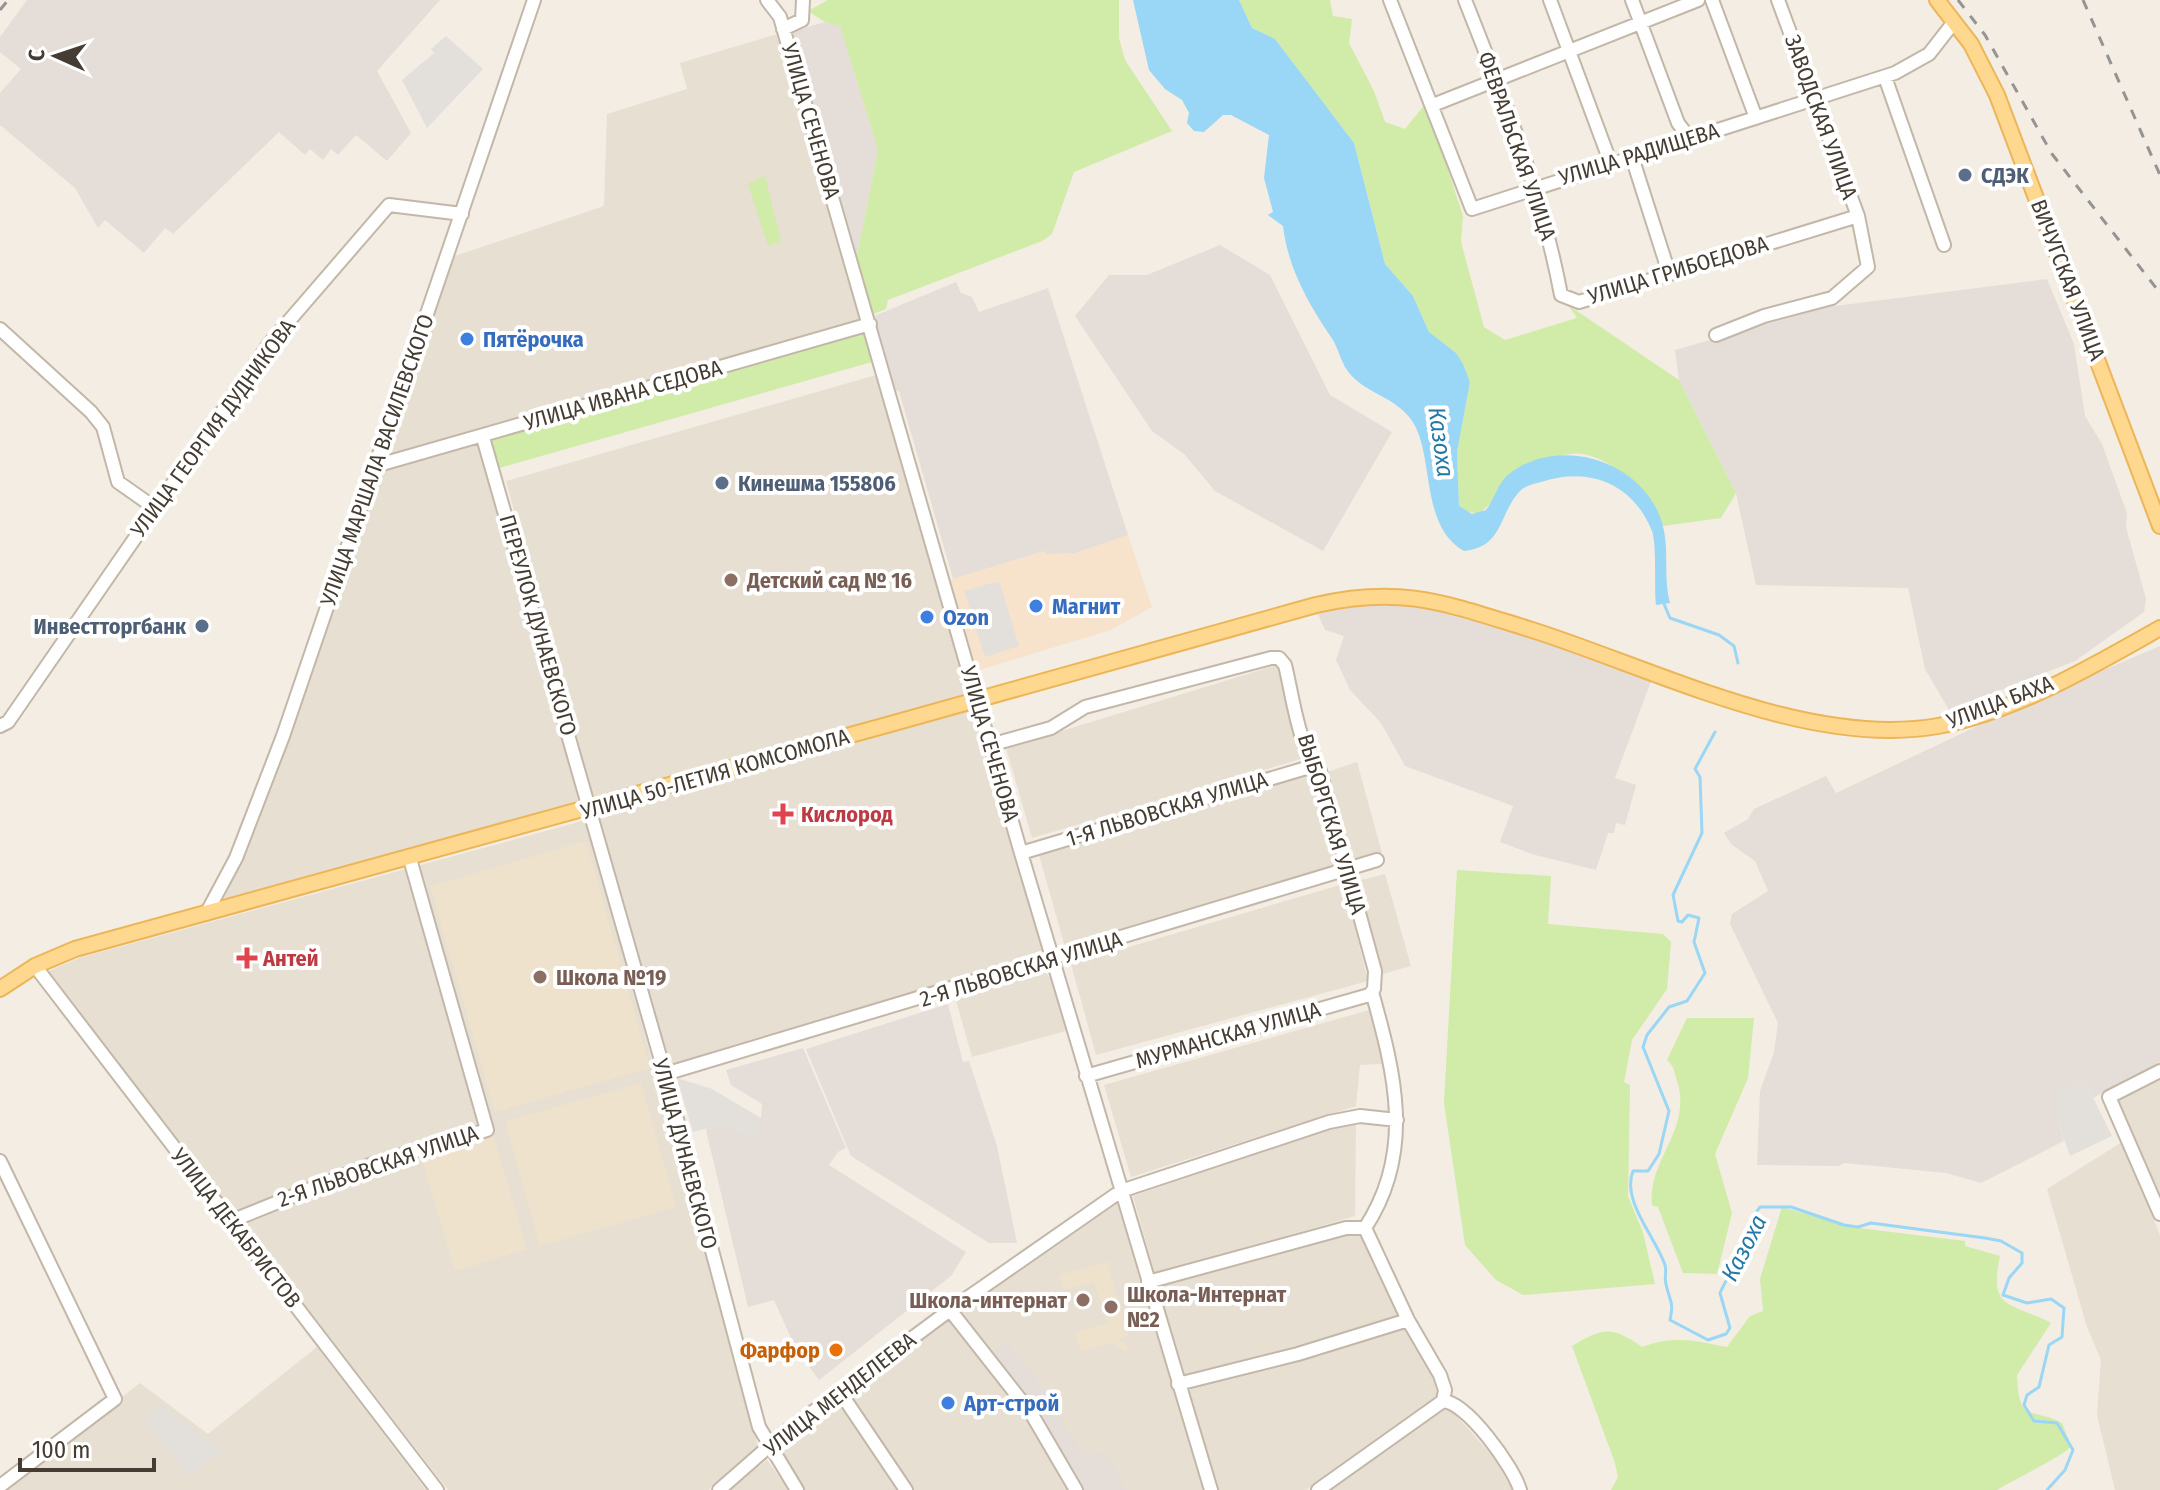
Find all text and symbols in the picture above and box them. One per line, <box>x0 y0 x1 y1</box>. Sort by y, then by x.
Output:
north arrow <box>16 16 96 96</box>
street label: ЗАВОДСКАЯ УЛИЦА <box>1779 31 1863 203</box>
street label: УЛИЦА СЕЧЕНОВА <box>776 39 846 203</box>
text: С <box>23 48 50 61</box>
street label: ФЕВРАЛЬСКАЯ УЛИЦА <box>1472 48 1562 244</box>
street label: УЛИЦА РАДИЩЕВА <box>1555 117 1723 191</box>
place label: СДЭК <box>1981 162 2029 189</box>
marker: СДЭК <box>1956 166 1974 184</box>
street label: ВИЧУГСКАЯ УЛИЦА <box>2025 196 2111 365</box>
street label: УЛИЦА ГРИБОЕДОВА <box>1584 230 1772 311</box>
street label: УЛИЦА МАРШАЛА ВАСИЛЕВСКОГО <box>314 311 440 610</box>
street label: УЛИЦА ГЕОРГИЯ ДУДНИКОВА <box>124 313 301 543</box>
place label: Пятёрочка <box>483 326 584 353</box>
marker: Пятёрочка <box>458 330 476 348</box>
street label: УЛИЦА ИВАНА СЕДОВА <box>520 354 725 436</box>
water label: Казоха <box>1422 405 1460 479</box>
place label: Кинешма 155806 <box>738 470 896 497</box>
marker: Кинешма 155806 <box>713 474 731 492</box>
street label: ПЕРЕУЛОК ДУНАЕВСКОГО <box>494 511 582 739</box>
place label: Детский сад № 16 <box>746 567 912 594</box>
marker: Детский сад № 16 <box>722 571 740 589</box>
place label: Магнит <box>1052 593 1121 620</box>
marker: Магнит <box>1027 597 1045 615</box>
place label: Ozon <box>943 604 989 631</box>
marker: Ozon <box>918 608 936 626</box>
place label: Инвестторгбанк <box>34 613 187 640</box>
marker: Инвестторгбанк <box>193 617 211 635</box>
street label: УЛИЦА СЕЧЕНОВА <box>955 662 1025 826</box>
street label: УЛИЦА БАХА <box>1942 669 2057 735</box>
street label: УЛИЦА 50-ЛЕТИЯ КОМСОМОЛА <box>577 723 853 826</box>
street label: ВЫБОРГСКАЯ УЛИЦА <box>1292 731 1372 918</box>
street label: 1-Я ЛЬВОВСКАЯ УЛИЦА <box>1063 765 1271 852</box>
place label: Кислород <box>801 801 893 828</box>
marker: Кислород <box>772 803 794 825</box>
street label: 2-Я ЛЬВОВСКАЯ УЛИЦА <box>917 925 1126 1013</box>
place label: Антей <box>262 945 318 972</box>
marker: Антей <box>238 949 256 967</box>
place label: Школа №19 <box>556 964 666 991</box>
marker: Школа №19 <box>531 968 549 986</box>
street label: МУРМАНСКАЯ УЛИЦА <box>1133 996 1324 1074</box>
street label: УЛИЦА ДУНАЕВСКОГО <box>646 1055 723 1252</box>
street label: 2-Я ЛЬВОВСКАЯ УЛИЦА <box>274 1119 482 1213</box>
street label: УЛИЦА ДЕКАБРИСТОВ <box>165 1142 307 1313</box>
water label: Казоха <box>1715 1210 1773 1286</box>
place label: Школа-Интернат №2 <box>1127 1281 1287 1333</box>
place label: Школа-интернат <box>909 1287 1068 1314</box>
marker: Школа-интернат <box>1074 1291 1092 1309</box>
marker: Школа-Интернат №2 <box>1102 1298 1120 1316</box>
street label: УЛИЦА МЕНДЕЛЕЕВА <box>758 1326 922 1462</box>
place label: Фарфор <box>740 1337 820 1364</box>
marker: Фарфор <box>827 1341 845 1359</box>
place label: Арт-строй <box>963 1390 1059 1417</box>
marker: Арт-строй <box>939 1394 957 1412</box>
scale bar <box>20 1422 154 1472</box>
text: 100 m <box>32 1436 90 1464</box>

